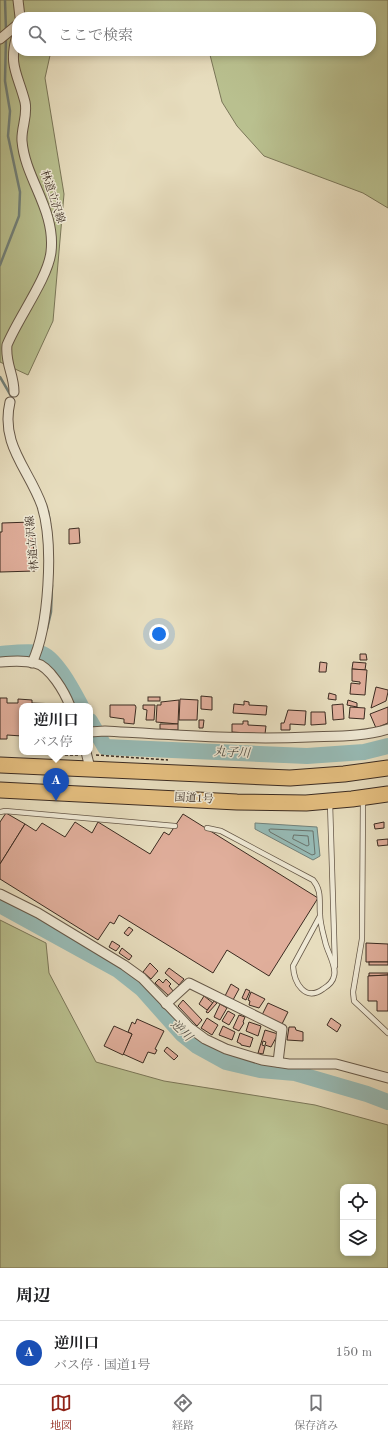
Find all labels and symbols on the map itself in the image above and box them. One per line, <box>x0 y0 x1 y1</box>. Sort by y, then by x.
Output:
street label: 林道立沢線 <box>38 169 68 225</box>
street label: 林道立沢線 <box>23 515 41 571</box>
your location <box>149 624 169 644</box>
water label: 丸子川 <box>214 744 252 760</box>
pin: A <box>43 768 69 801</box>
street label: 国道1号 <box>174 790 214 806</box>
water label: 逆川 <box>168 1017 197 1045</box>

